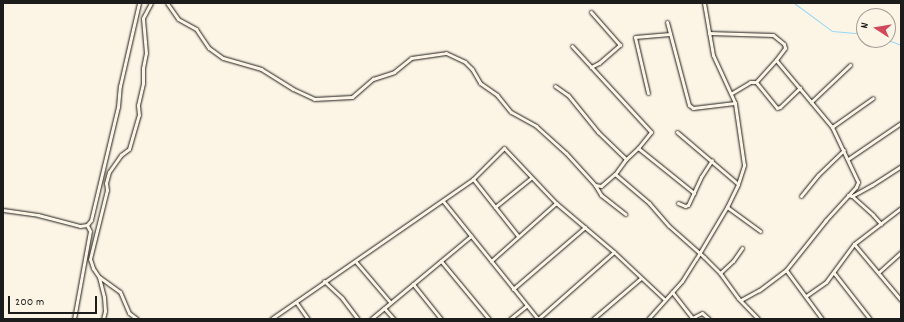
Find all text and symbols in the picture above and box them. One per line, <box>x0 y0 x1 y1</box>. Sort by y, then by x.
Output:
north arrow <box>856 8 896 48</box>
text: N <box>857 21 874 30</box>
scale bar <box>10 288 99 314</box>
text: 200 m <box>15 294 44 311</box>

